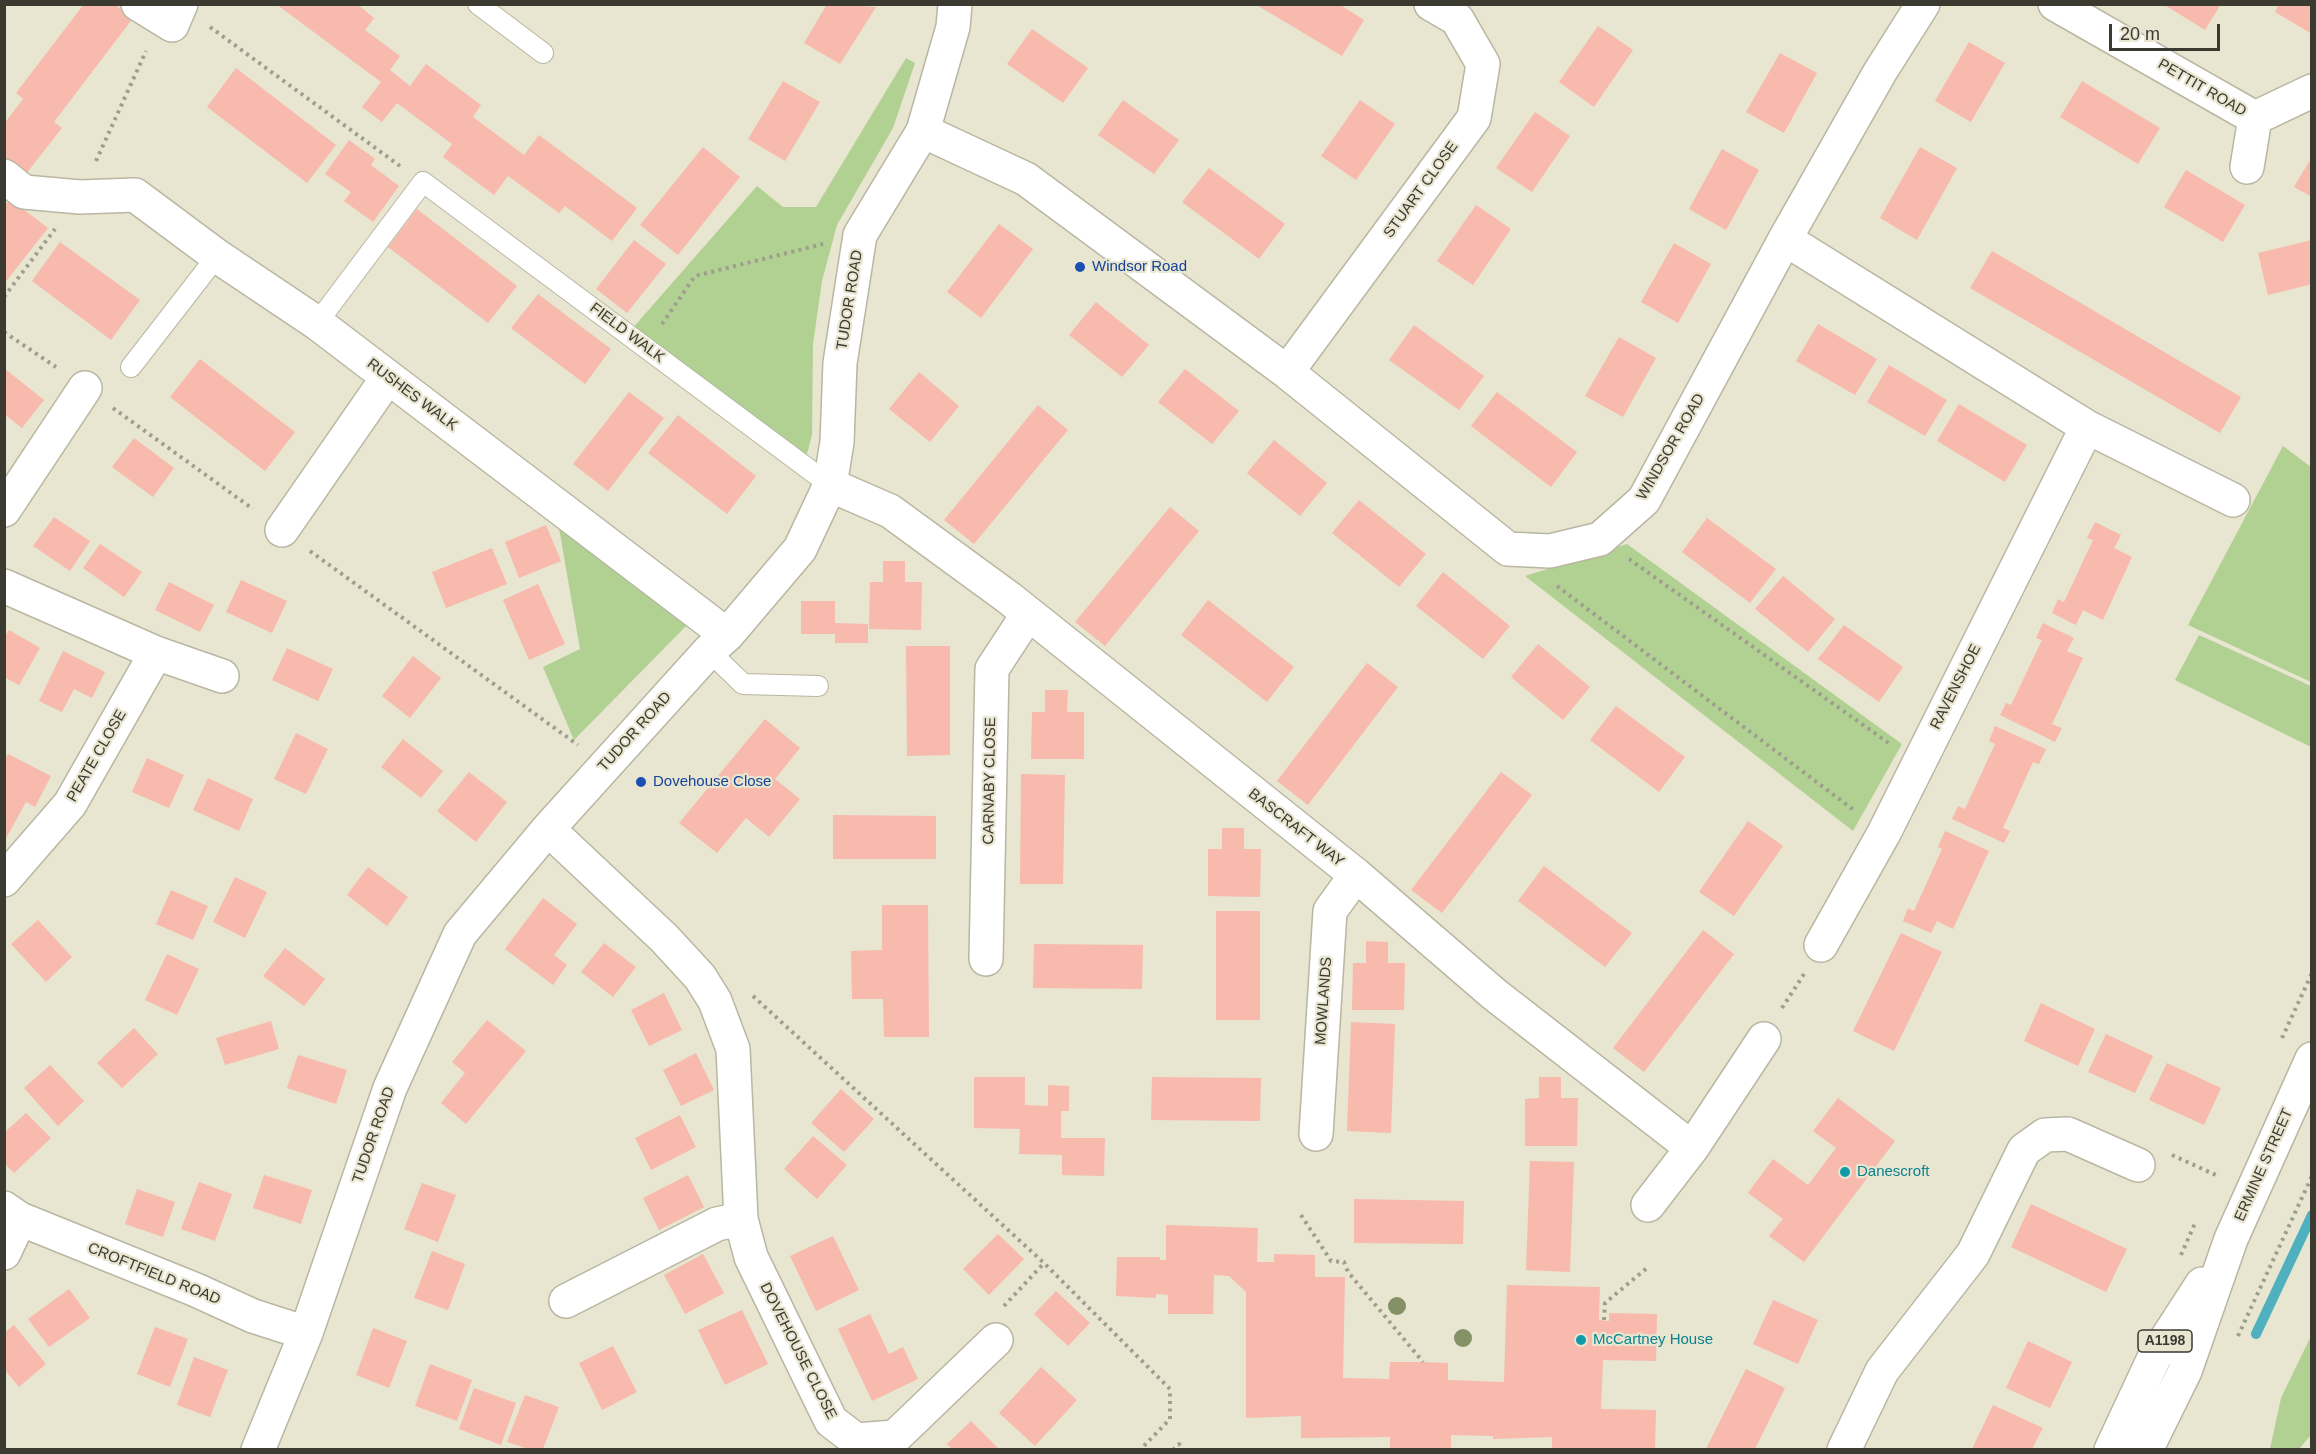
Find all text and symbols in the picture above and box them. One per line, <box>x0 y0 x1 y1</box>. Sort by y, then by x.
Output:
scale bar <box>2112 12 2223 50</box>
text: 20 m <box>2120 24 2160 44</box>
street label: PETTIT ROAD <box>2155 55 2249 121</box>
street label: STUART CLOSE <box>1380 138 1462 242</box>
street label: TUDOR ROAD <box>833 249 867 351</box>
place label: Windsor Road <box>1092 258 1187 276</box>
marker: Windsor Road <box>1073 260 1087 274</box>
street label: FIELD WALK <box>586 299 668 367</box>
street label: RUSHES WALK <box>363 355 461 435</box>
street label: WINDSOR ROAD <box>1633 391 1709 503</box>
street label: RAVENSHOE <box>1927 641 1985 733</box>
street label: TUDOR ROAD <box>595 689 675 775</box>
street label: PEATE CLOSE <box>63 707 131 805</box>
street label: CARNABY CLOSE <box>980 717 1000 845</box>
place label: Dovehouse Close <box>653 773 771 791</box>
marker: Dovehouse Close <box>634 775 648 789</box>
street label: BASCRAFT WAY <box>1244 785 1348 871</box>
street label: MOWLANDS <box>1312 956 1336 1046</box>
street label: TUDOR ROAD <box>349 1084 399 1186</box>
street label: ERMINE STREET <box>2231 1106 2297 1224</box>
place label: Danescroft <box>1857 1163 1930 1181</box>
marker: Danescroft <box>1838 1165 1852 1179</box>
street label: CROFTFIELD ROAD <box>85 1239 223 1309</box>
street label: DOVEHOUSE CLOSE <box>756 1280 840 1422</box>
road number: A1198 <box>2138 1330 2192 1352</box>
place label: McCartney House <box>1593 1331 1713 1349</box>
marker: McCartney House <box>1574 1333 1588 1347</box>

